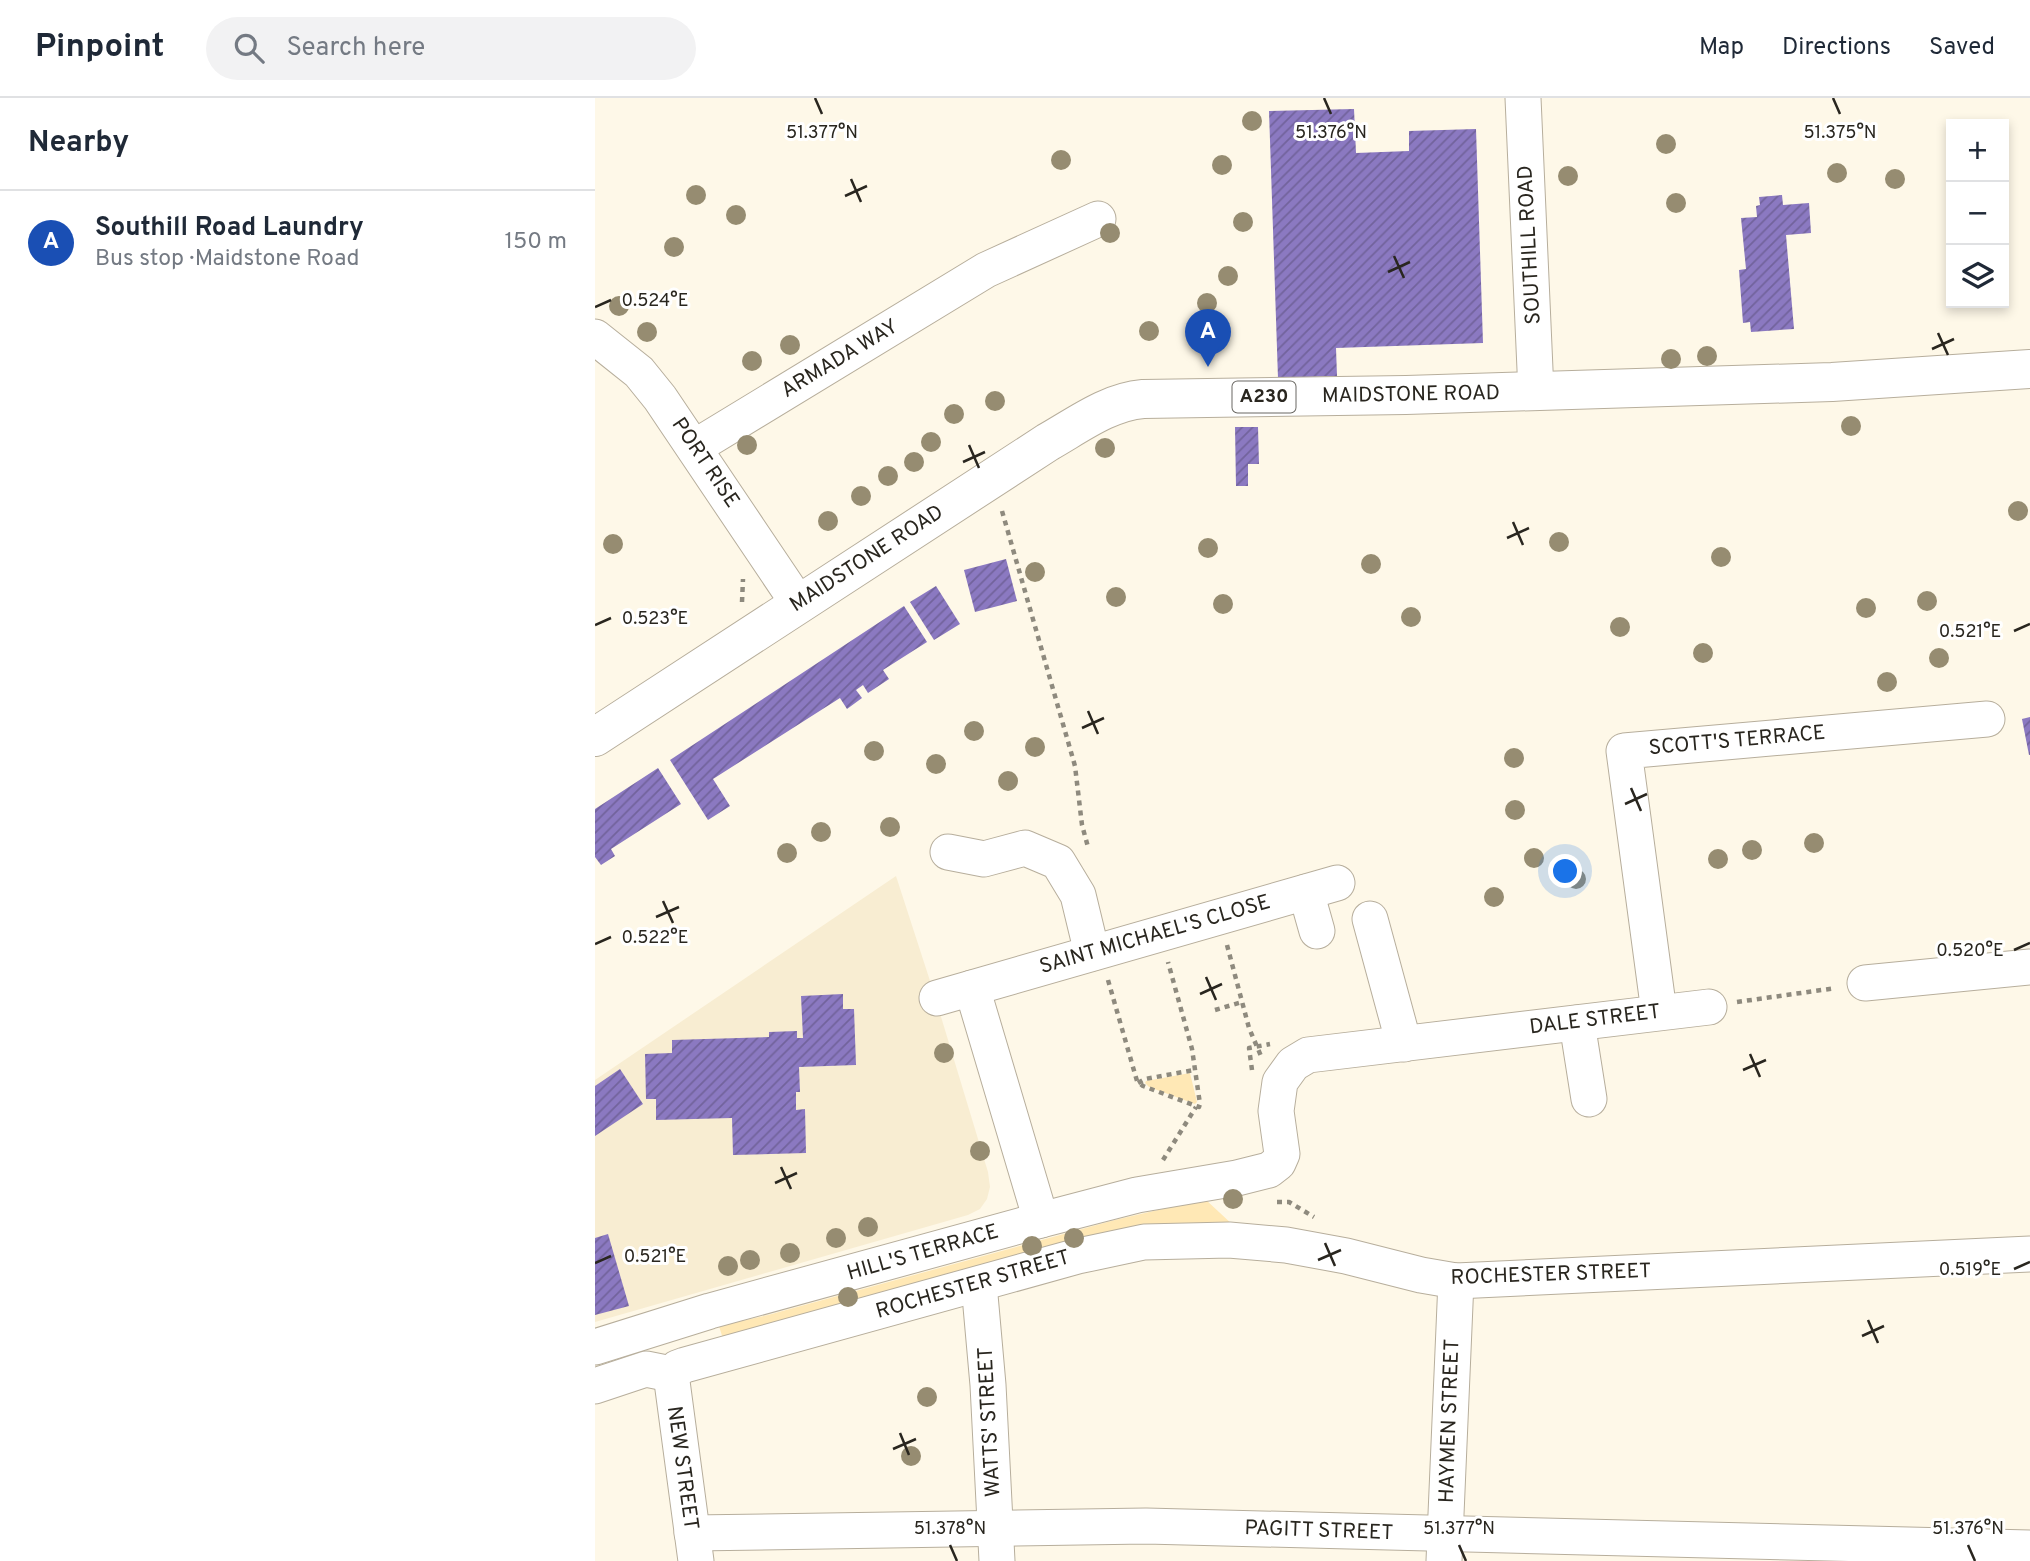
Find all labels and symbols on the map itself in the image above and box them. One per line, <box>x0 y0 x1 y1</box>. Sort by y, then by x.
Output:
text: 51.377°N <box>786 122 858 145</box>
text: 51.376°N <box>1295 122 1367 145</box>
text: 51.375°N <box>1803 122 1877 145</box>
street label: SOUTHILL ROAD <box>1512 165 1548 325</box>
text: 0.524°E <box>622 290 688 313</box>
pin: A <box>1185 309 1231 367</box>
street label: ARMADA WAY <box>776 313 904 405</box>
street label: MAIDSTONE ROAD <box>1322 380 1500 410</box>
road number: A230 <box>1233 382 1295 412</box>
street label: PORT RISE <box>665 413 745 513</box>
street label: MAIDSTONE ROAD <box>785 499 949 619</box>
text: 0.523°E <box>622 608 688 631</box>
text: 0.521°E <box>1939 621 2001 644</box>
street label: SCOTT'S TERRACE <box>1648 720 1826 762</box>
your location <box>1548 854 1582 888</box>
street label: SAINT MICHAEL'S CLOSE <box>1036 889 1274 981</box>
text: 0.522°E <box>622 927 688 950</box>
text: 0.520°E <box>1936 940 2004 963</box>
street label: DALE STREET <box>1528 999 1662 1041</box>
street label: HILL'S TERRACE <box>844 1218 1002 1288</box>
street label: ROCHESTER STREET <box>873 1244 1073 1326</box>
text: 0.521°E <box>624 1246 686 1269</box>
street label: ROCHESTER STREET <box>1450 1258 1652 1292</box>
text: 0.519°E <box>1939 1259 2001 1282</box>
street label: HAYMEN STREET <box>1434 1338 1466 1504</box>
street label: WATTS' STREET <box>973 1346 1007 1498</box>
street label: NEW STREET <box>660 1404 704 1532</box>
street label: PAGITT STREET <box>1244 1515 1394 1547</box>
text: 51.378°N <box>914 1518 986 1541</box>
text: 51.377°N <box>1423 1518 1495 1541</box>
text: 51.376°N <box>1932 1518 2004 1541</box>

